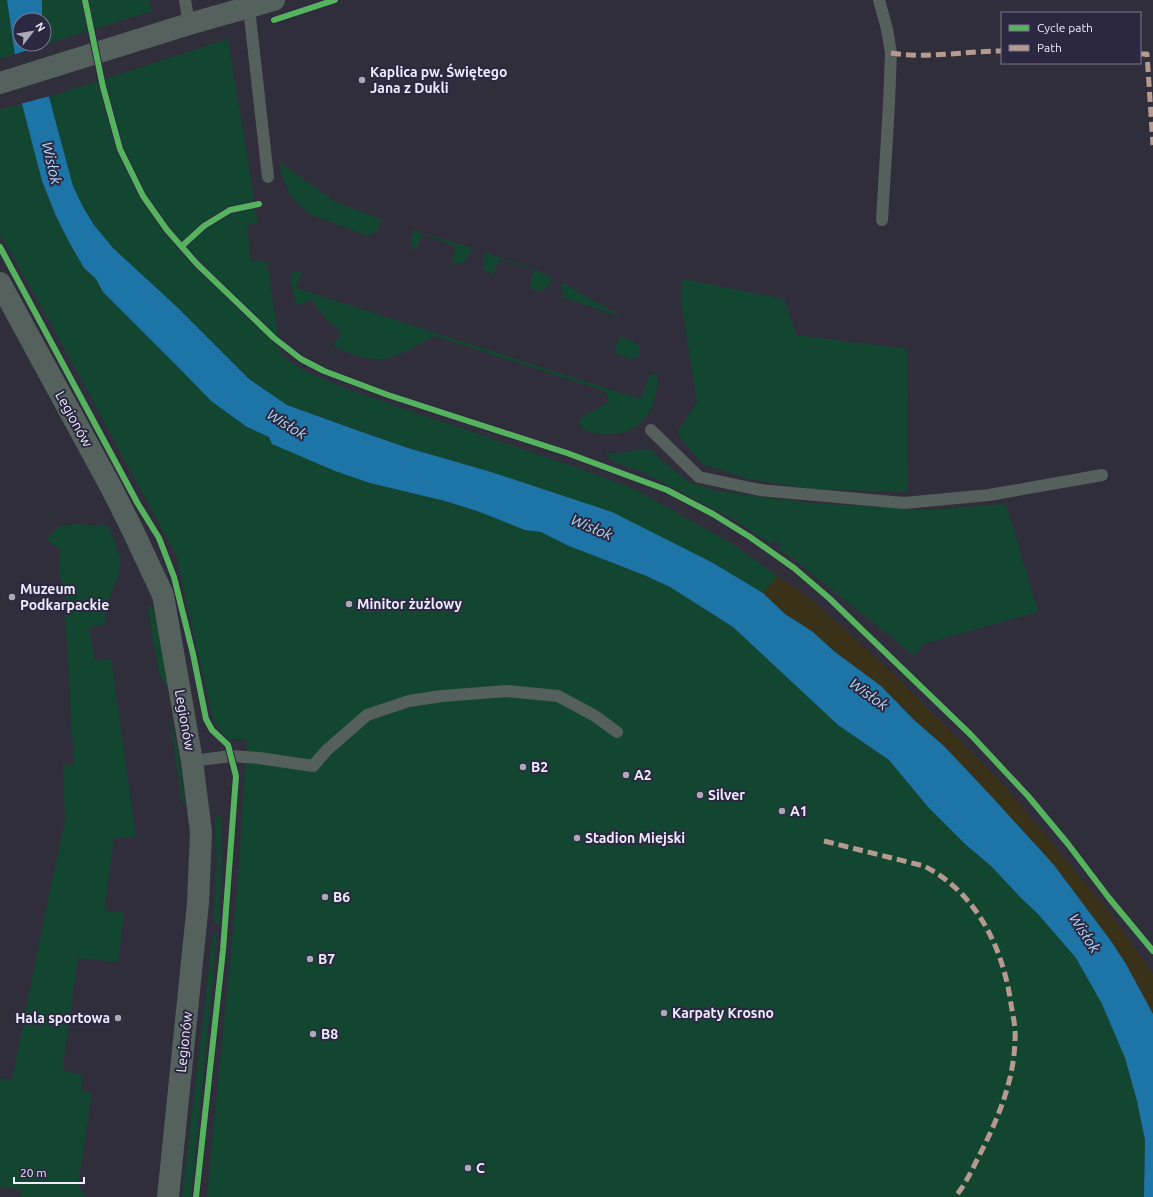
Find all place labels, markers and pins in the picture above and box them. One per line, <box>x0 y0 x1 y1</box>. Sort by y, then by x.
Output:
place label: Kaplica pw. Świętego Jana z Dukli <box>370 63 507 96</box>
marker: Kaplica pw. Świętego Jana z Dukli <box>357 75 367 85</box>
place label: Muzeum Podkarpackie <box>20 581 109 613</box>
marker: Muzeum Podkarpackie <box>7 592 17 602</box>
place label: Minitor żużlowy <box>357 596 462 612</box>
marker: Minitor żużlowy <box>344 599 354 609</box>
place label: B2 <box>531 759 548 775</box>
marker: B2 <box>518 762 528 772</box>
place label: A2 <box>634 767 652 783</box>
marker: A2 <box>621 770 631 780</box>
place label: Silver <box>708 787 745 803</box>
marker: Silver <box>695 790 705 800</box>
place label: A1 <box>790 803 808 819</box>
marker: A1 <box>777 806 787 816</box>
place label: Stadion Miejski <box>585 830 685 846</box>
marker: Stadion Miejski <box>572 833 582 843</box>
place label: B6 <box>333 889 350 905</box>
marker: B6 <box>320 892 330 902</box>
place label: B7 <box>318 951 335 967</box>
marker: B7 <box>305 954 315 964</box>
place label: Karpaty Krosno <box>672 1005 774 1021</box>
marker: Karpaty Krosno <box>659 1008 669 1018</box>
place label: Hala sportowa <box>15 1010 110 1026</box>
marker: Hala sportowa <box>113 1013 123 1023</box>
place label: B8 <box>321 1026 338 1042</box>
marker: B8 <box>308 1029 318 1039</box>
place label: C <box>476 1160 485 1176</box>
marker: C <box>463 1163 473 1173</box>

